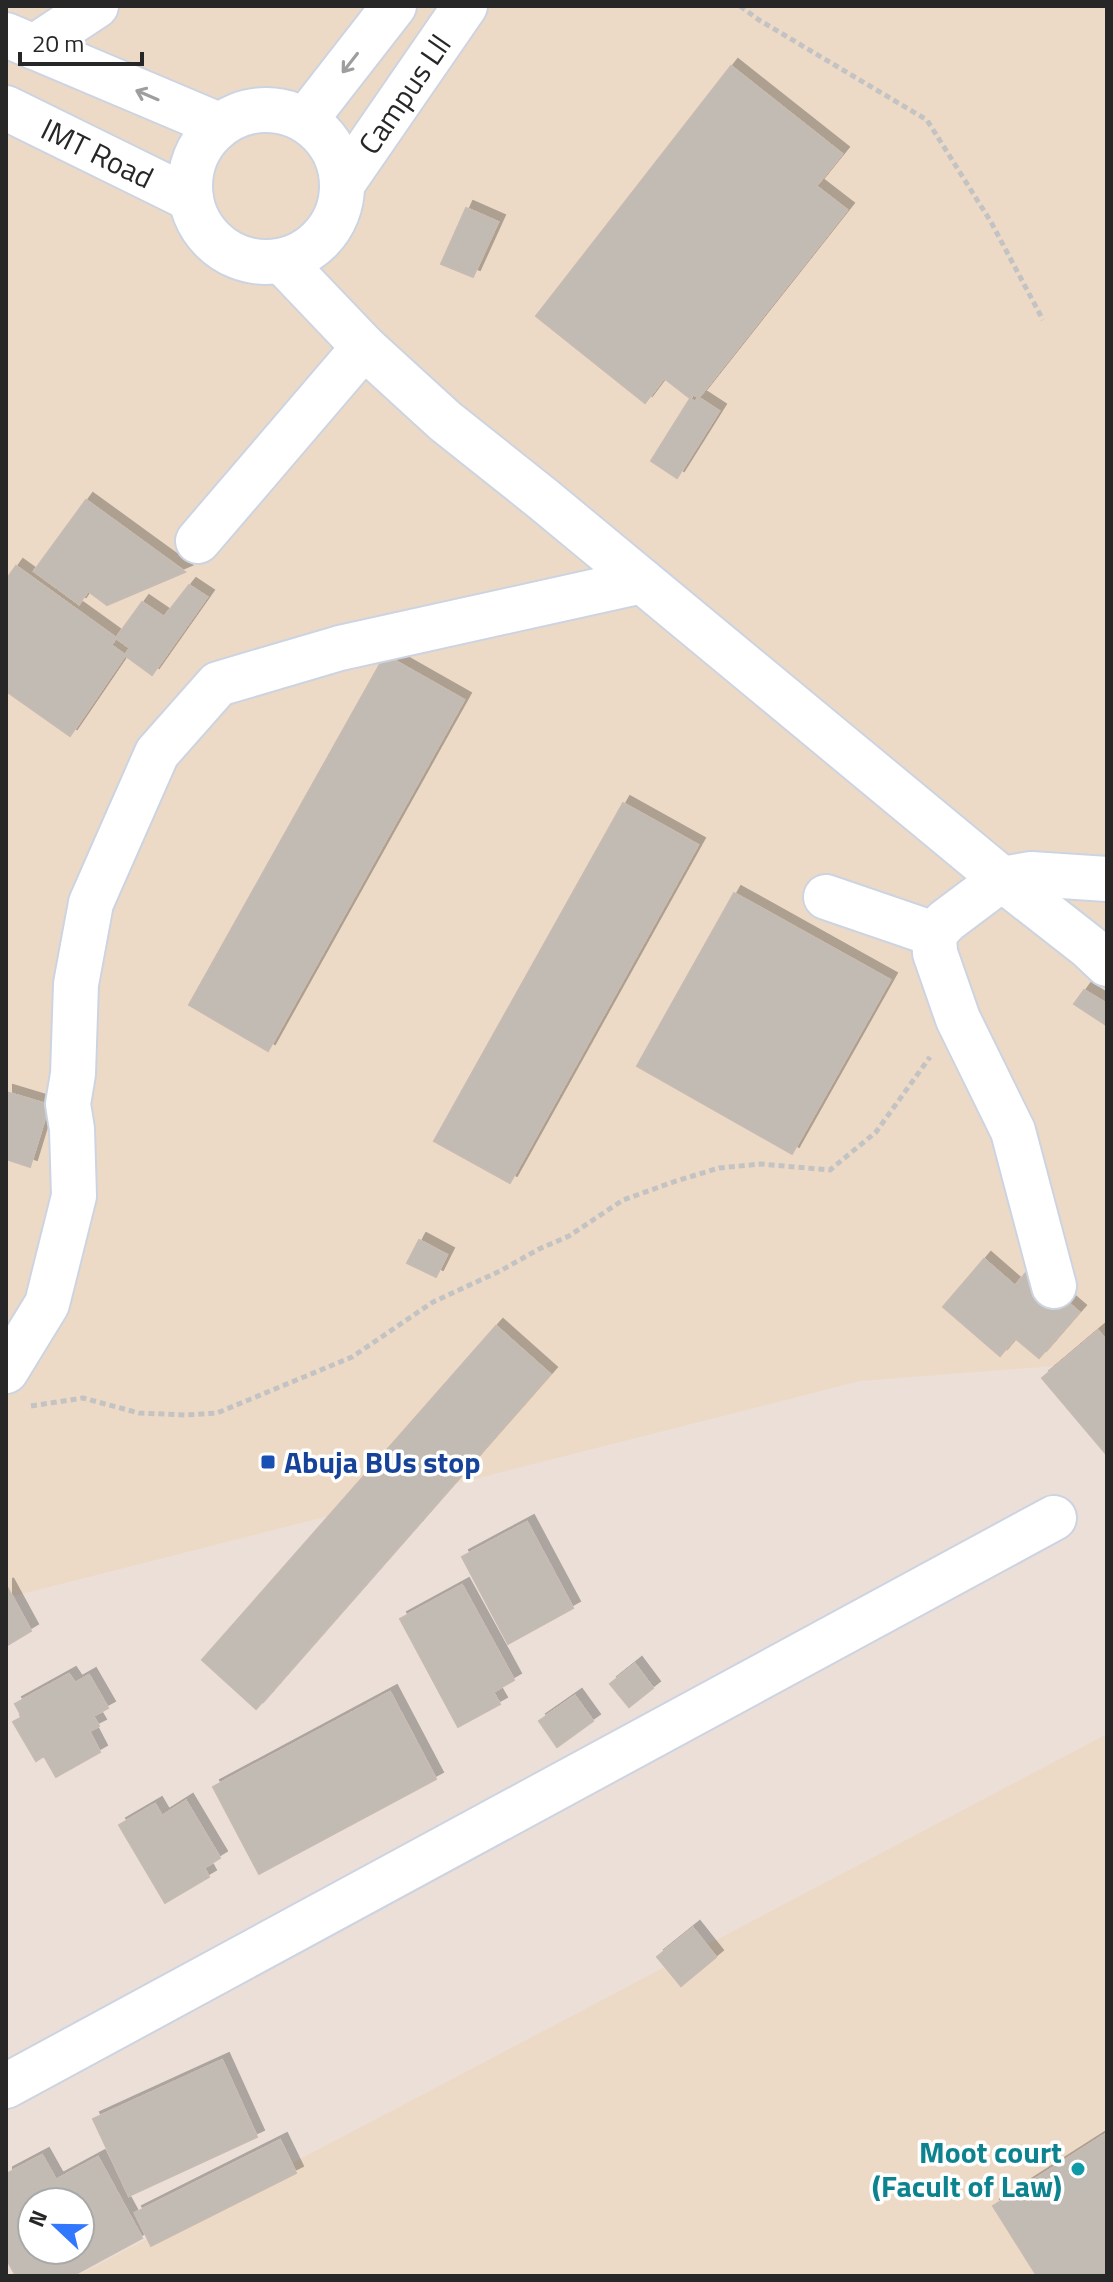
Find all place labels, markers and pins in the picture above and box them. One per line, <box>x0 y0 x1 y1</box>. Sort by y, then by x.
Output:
place label: Abuja BUs stop <box>284 1439 481 1485</box>
marker: Abuja BUs stop <box>259 1453 277 1471</box>
place label: Moot court (Facult of Law) <box>872 2129 1062 2209</box>
marker: Moot court (Facult of Law) <box>1069 2160 1087 2178</box>

